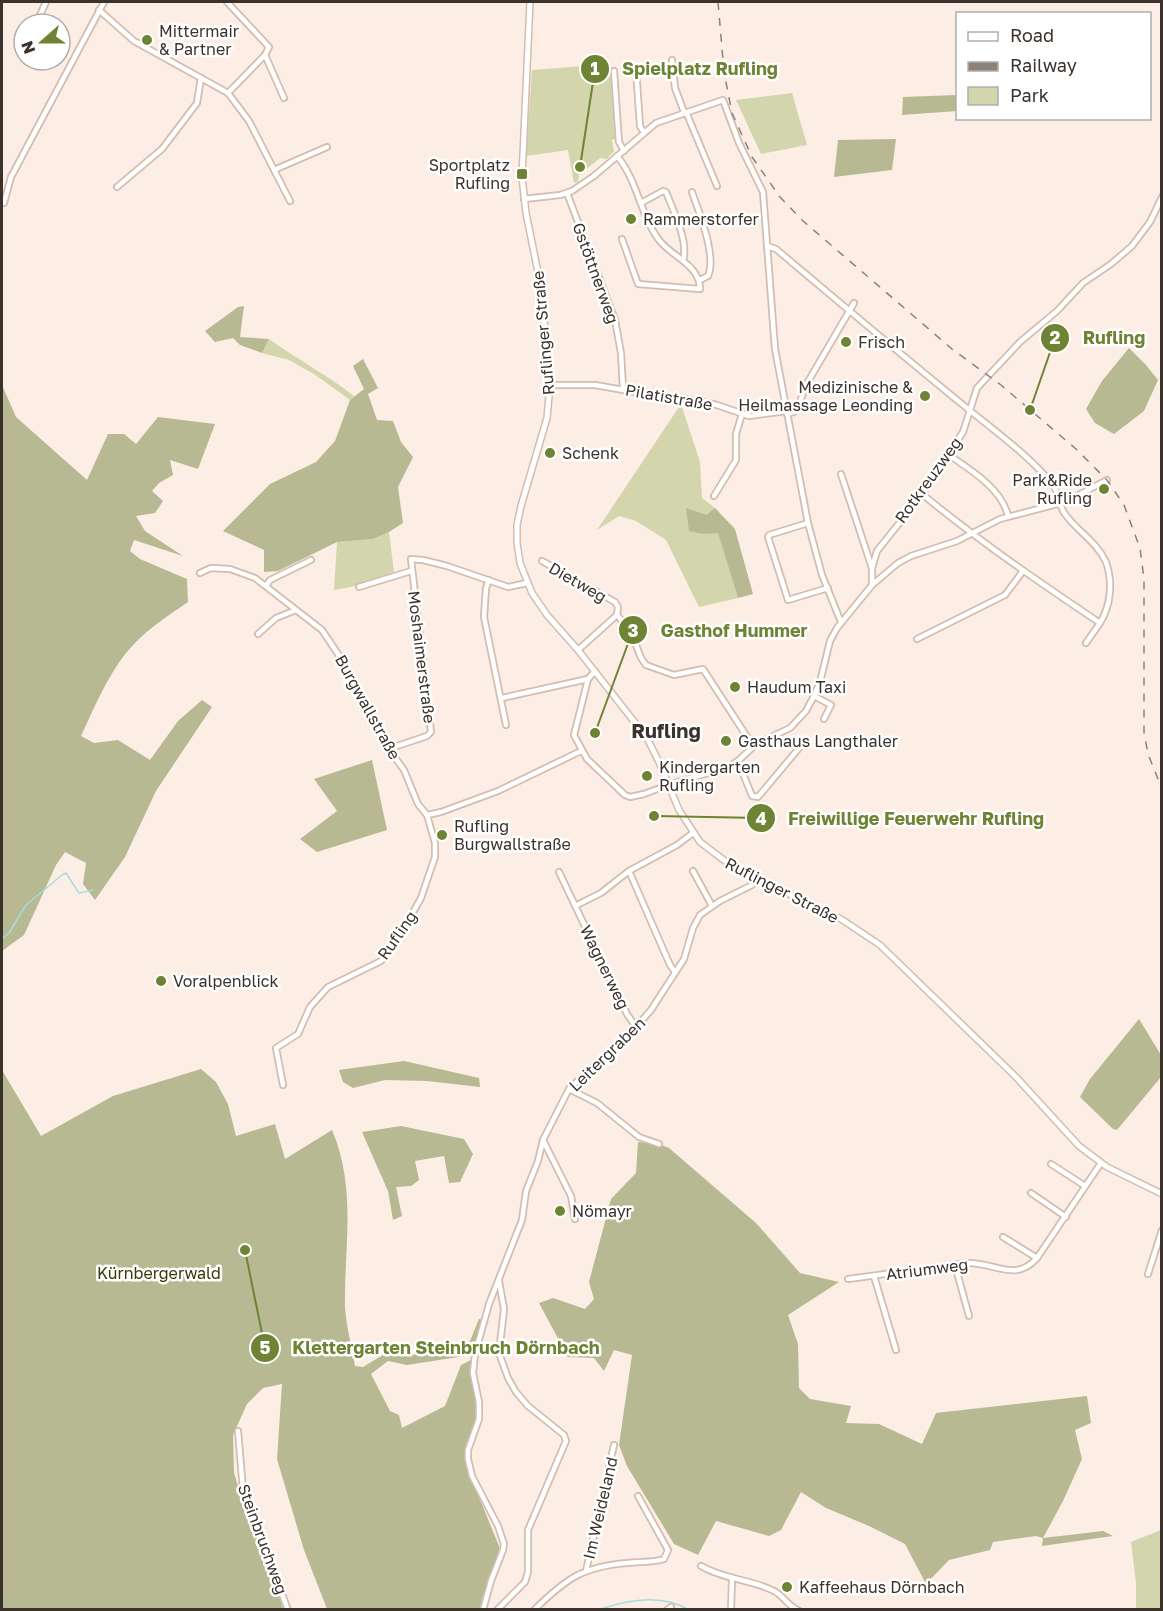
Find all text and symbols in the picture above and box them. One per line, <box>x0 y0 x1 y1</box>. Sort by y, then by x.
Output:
north arrow <box>12 12 72 72</box>
legend <box>956 12 1151 120</box>
place label: Mittermair & Partner <box>159 21 239 59</box>
text: Road <box>1010 24 1054 46</box>
marker: Mittermair & Partner <box>140 33 154 47</box>
text: N <box>16 38 40 57</box>
callout: Spielplatz Rufling <box>580 51 790 87</box>
text: Railway <box>1010 54 1077 76</box>
text: 1 <box>590 57 600 79</box>
text: Spielplatz Rufling <box>622 57 778 79</box>
text: Park <box>1010 84 1049 106</box>
place label: Sportplatz Rufling <box>429 155 510 193</box>
marker: Sportplatz Rufling <box>515 167 529 181</box>
place label: Rammerstorfer <box>643 209 759 229</box>
marker: Rammerstorfer <box>624 212 638 226</box>
street label: Gstöttnerweg <box>568 220 624 326</box>
street label: Ruflinger Straße <box>528 270 558 396</box>
callout: Rufling <box>1040 320 1157 356</box>
text: 2 <box>1050 326 1061 348</box>
text: Rufling <box>1083 326 1145 348</box>
place label: Frisch <box>858 332 905 352</box>
marker: Frisch <box>839 335 853 349</box>
place label: Medizinische & Heilmassage Leonding <box>738 377 913 415</box>
street label: Pilatistraße <box>624 380 714 414</box>
marker: Medizinische & Heilmassage Leonding <box>918 389 932 403</box>
street label: Rotkreuzweg <box>890 433 966 527</box>
place label: Schenk <box>562 443 619 463</box>
marker: Schenk <box>543 446 557 460</box>
place label: Park&Ride Rufling <box>1012 470 1092 508</box>
marker: Park&Ride Rufling <box>1097 482 1111 496</box>
street label: Dietweg <box>546 558 610 606</box>
street label: Moshaimerstraße <box>404 590 440 724</box>
callout: Gasthof Hummer <box>618 612 819 648</box>
text: 3 <box>628 619 639 641</box>
text: Gasthof Hummer <box>660 619 808 641</box>
street label: Burgwallstraße <box>331 651 405 763</box>
place label: Haudum Taxi <box>747 677 846 697</box>
marker: Haudum Taxi <box>728 680 742 694</box>
district label: Rufling <box>631 718 701 742</box>
place label: Gasthaus Langthaler <box>738 731 898 751</box>
marker: Gasthaus Langthaler <box>719 734 733 748</box>
place label: Kindergarten Rufling <box>659 757 760 795</box>
marker: Kindergarten Rufling <box>640 769 654 783</box>
callout: Freiwillige Feuerwehr Rufling <box>746 800 1056 836</box>
text: 4 <box>755 807 767 829</box>
text: Freiwillige Feuerwehr Rufling <box>788 807 1044 829</box>
place label: Rufling Burgwallstraße <box>454 816 571 854</box>
marker: Rufling Burgwallstraße <box>435 828 449 842</box>
street label: Ruflinger Straße <box>722 853 842 927</box>
street label: Rufling <box>373 907 421 963</box>
street label: Wagnerweg <box>576 922 634 1012</box>
place label: Voralpenblick <box>173 971 279 991</box>
marker: Voralpenblick <box>154 974 168 988</box>
street label: Leitergraben <box>565 1013 649 1095</box>
place label: Nömayr <box>572 1201 632 1221</box>
marker: Nömayr <box>553 1204 567 1218</box>
street label: Atriumweg <box>885 1254 969 1284</box>
park label: Kürnbergerwald <box>97 1263 221 1283</box>
callout: Klettergarten Steinbruch Dörnbach <box>250 1330 611 1366</box>
text: 5 <box>260 1336 271 1358</box>
text: Klettergarten Steinbruch Dörnbach <box>292 1336 600 1358</box>
street label: Im Weideland <box>579 1455 621 1561</box>
street label: Steinbruchweg <box>234 1481 292 1597</box>
place label: Kaffeehaus Dörnbach <box>799 1577 965 1597</box>
marker: Kaffeehaus Dörnbach <box>780 1580 794 1594</box>

